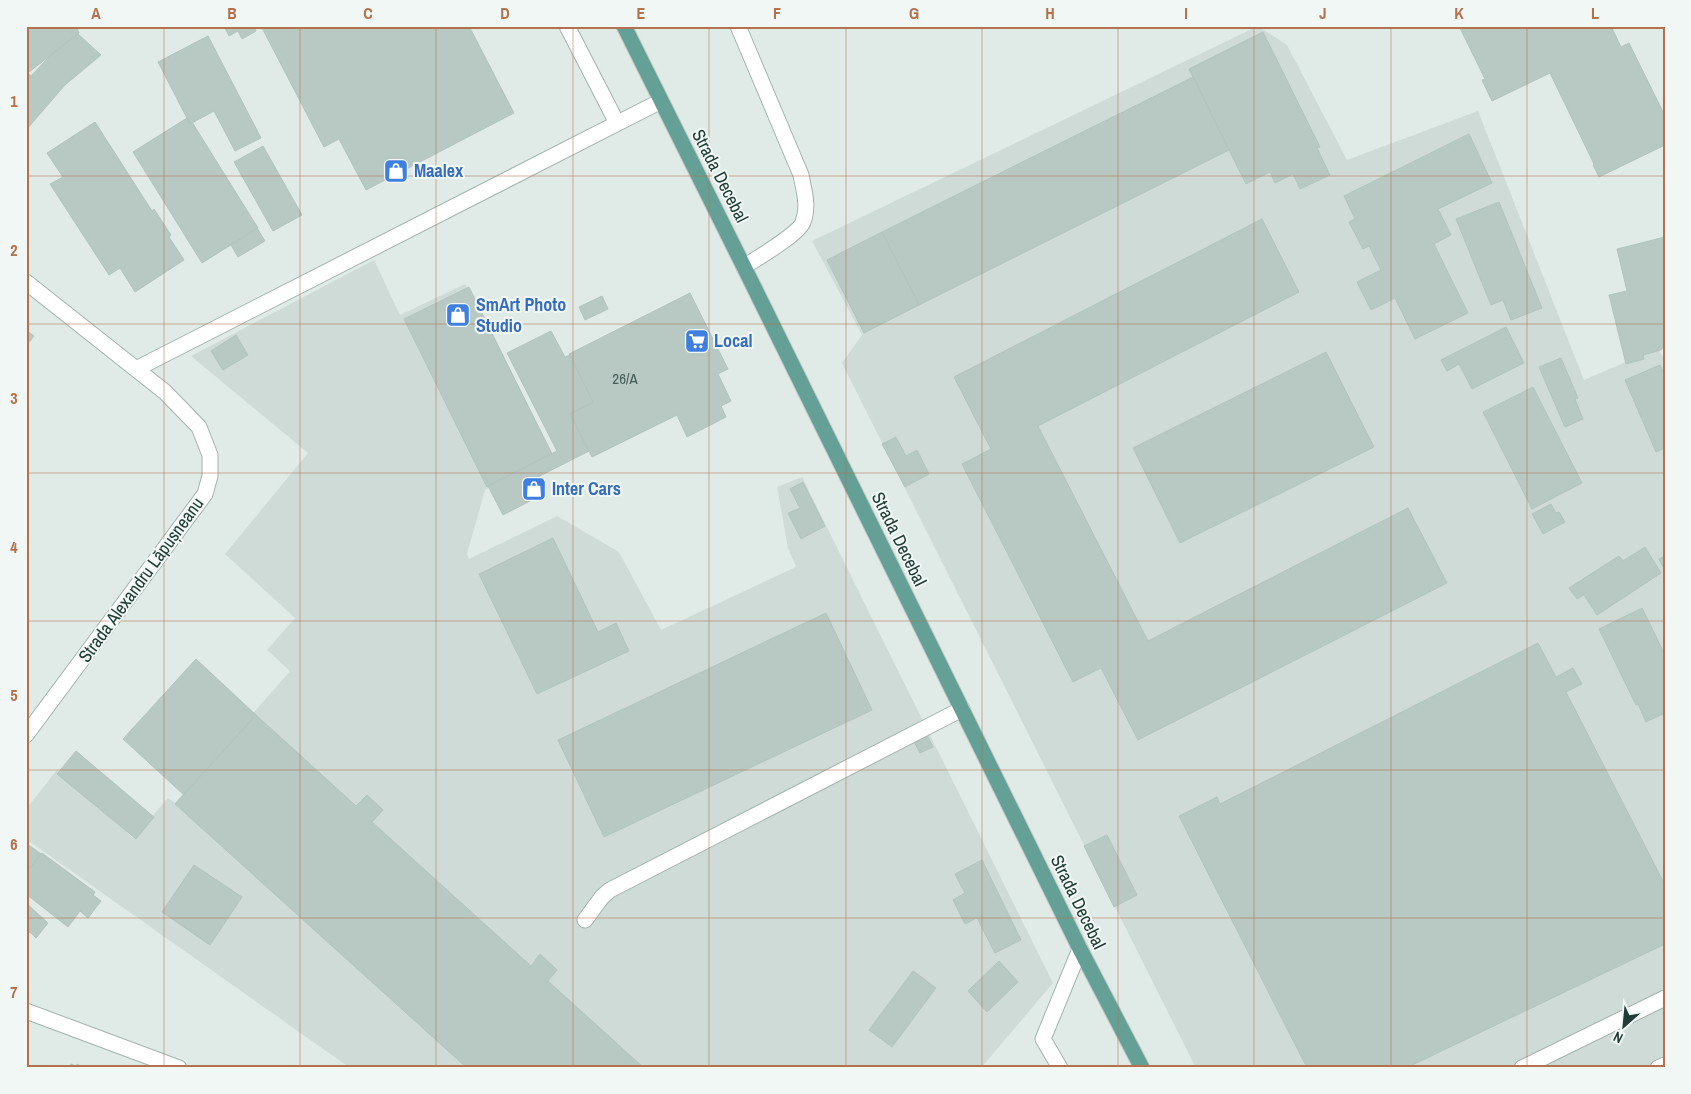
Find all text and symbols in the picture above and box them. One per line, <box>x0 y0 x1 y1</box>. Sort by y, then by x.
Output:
text: A <box>91 2 101 24</box>
text: B <box>227 2 237 24</box>
text: C <box>363 2 373 24</box>
text: D <box>500 2 510 24</box>
text: E <box>637 2 646 24</box>
text: F <box>773 2 781 24</box>
text: G <box>909 2 919 24</box>
text: H <box>1045 2 1055 24</box>
text: I <box>1184 2 1188 24</box>
text: J <box>1319 2 1327 24</box>
text: K <box>1454 2 1464 24</box>
text: L <box>1591 2 1599 24</box>
text: 1 <box>10 90 18 112</box>
street label: Strada Decebal <box>686 125 755 227</box>
shop icon: Maalex <box>383 158 409 184</box>
place label: Maalex <box>414 158 464 183</box>
text: 2 <box>10 239 18 261</box>
place label: SmArt Photo Studio <box>476 292 566 338</box>
shop icon: SmArt Photo Studio <box>445 302 471 328</box>
supermarket icon: Local <box>684 328 710 354</box>
place label: Local <box>714 328 753 353</box>
house number: 26/A <box>612 368 638 389</box>
text: 3 <box>10 387 18 409</box>
shop icon: Inter Cars <box>521 476 547 502</box>
place label: Inter Cars <box>552 476 621 501</box>
street label: Strada Decebal <box>866 488 933 590</box>
street label: Strada Alexandru Lăpușneanu <box>72 492 209 667</box>
text: 4 <box>10 536 18 558</box>
text: 5 <box>10 684 18 706</box>
text: 6 <box>10 833 18 855</box>
street label: Strada Decebal <box>1045 851 1112 953</box>
text: 7 <box>10 981 18 1003</box>
north arrow <box>1598 1002 1648 1052</box>
text: N <box>1610 1028 1626 1047</box>

